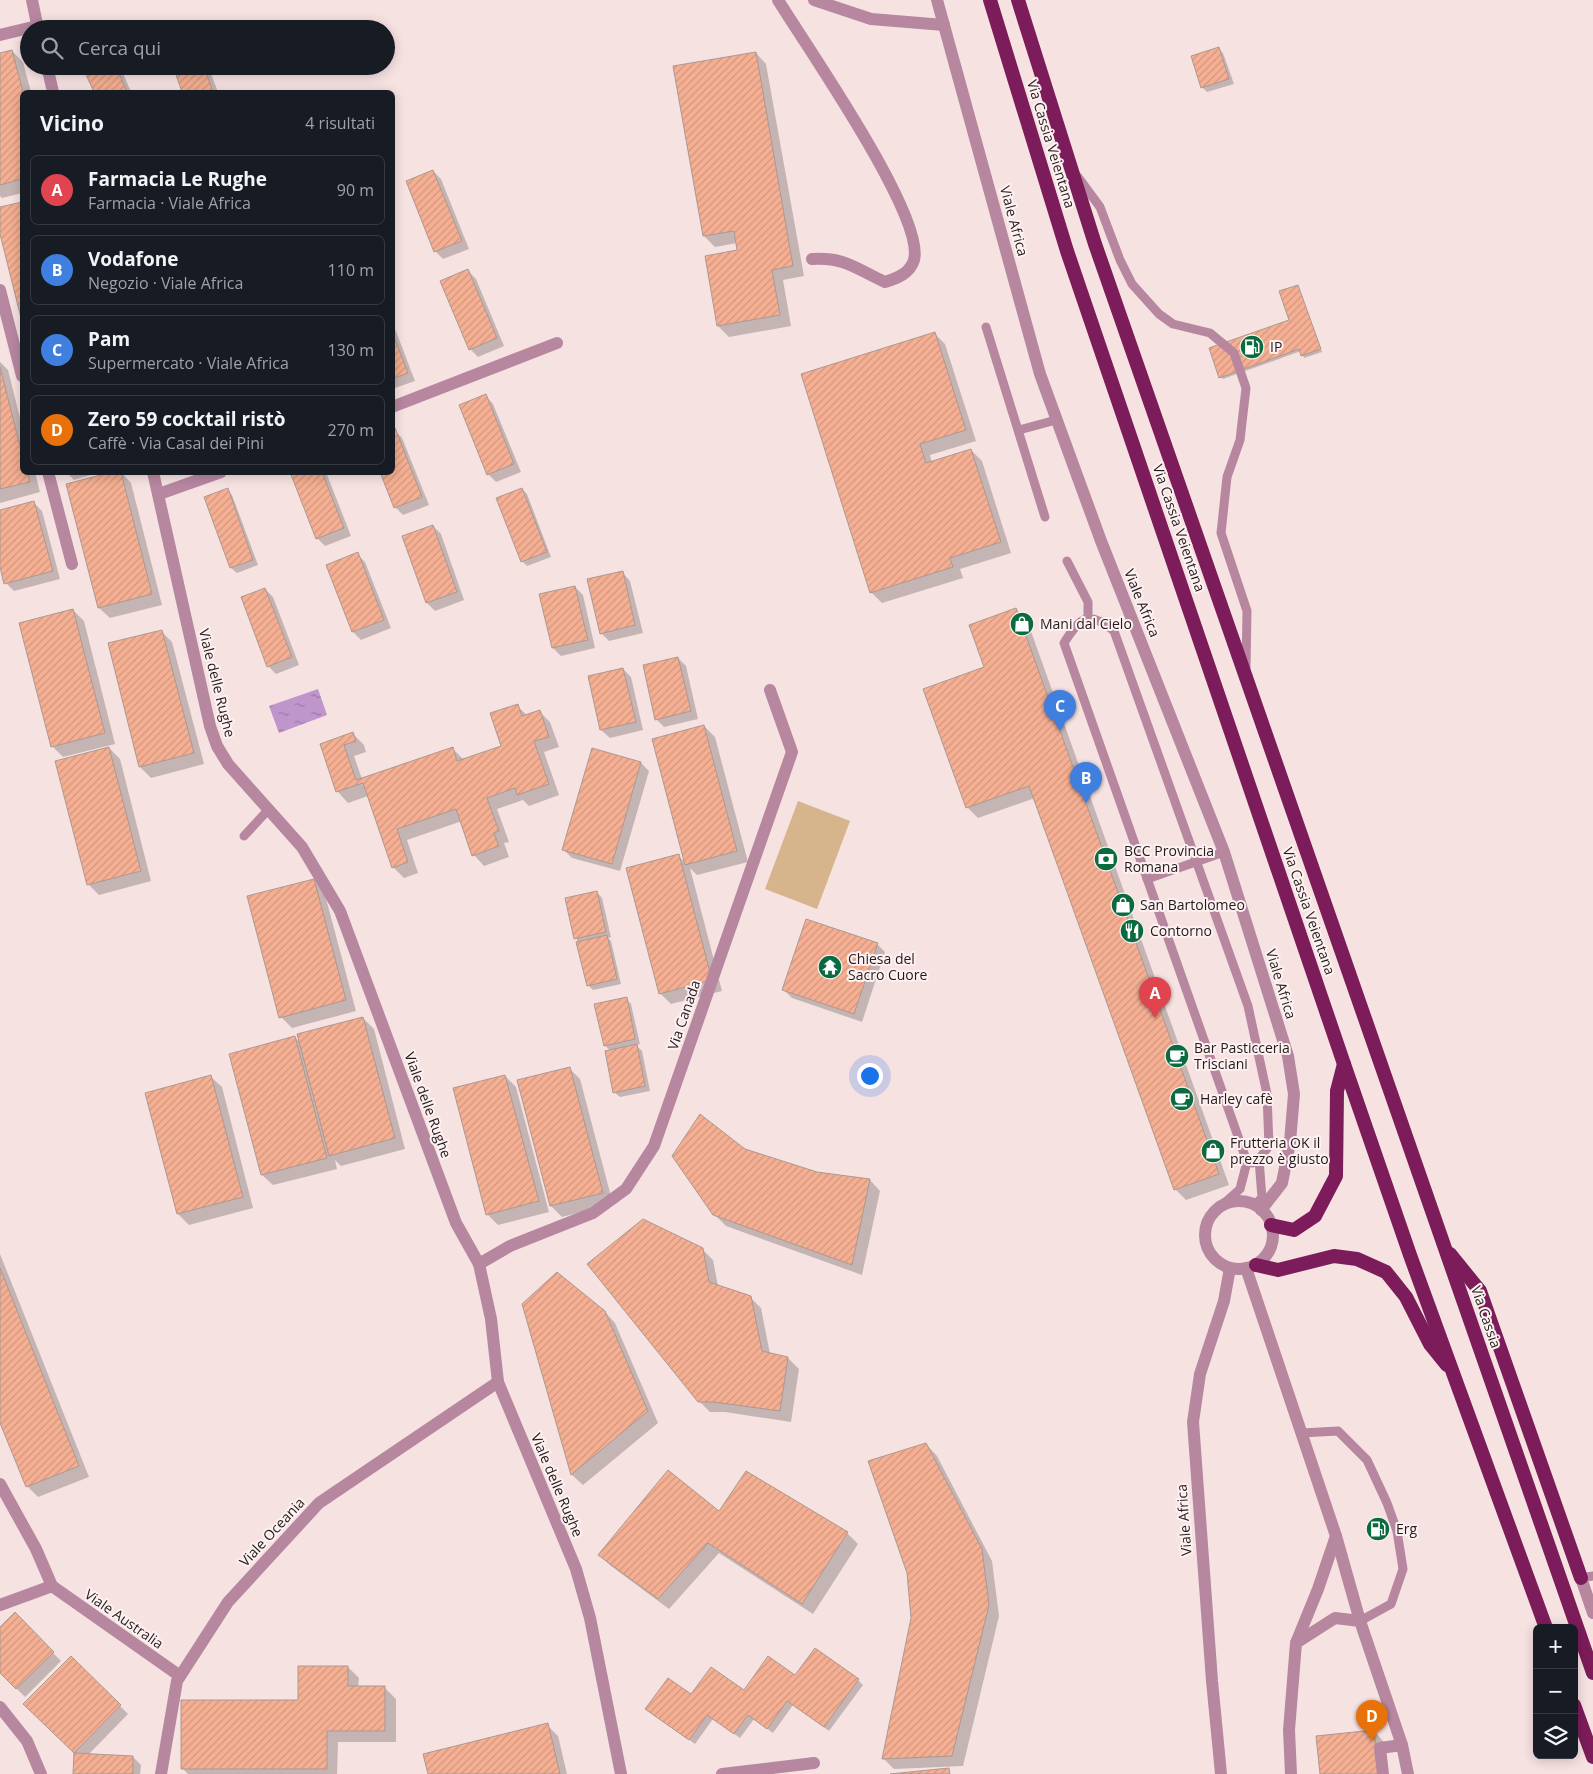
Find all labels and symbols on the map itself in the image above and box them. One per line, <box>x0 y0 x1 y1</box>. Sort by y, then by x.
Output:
street label: Via Cassia Veientana <box>1023 77 1080 210</box>
street label: Viale Africa <box>996 184 1033 258</box>
fuel station icon: IP <box>1239 334 1265 360</box>
place label: IP <box>1270 337 1282 356</box>
street label: Via Cassia Veientana <box>1149 462 1210 594</box>
street label: Viale Africa <box>1120 566 1165 640</box>
shop icon: Mani dal Cielo <box>1009 611 1035 637</box>
place label: Mani dal Cielo <box>1040 614 1132 633</box>
street label: Viale delle Rughe <box>195 627 240 739</box>
pin: C <box>1044 690 1076 731</box>
pin: B <box>1070 762 1102 803</box>
place label: BCC Provincia Romana <box>1124 841 1214 876</box>
street label: Via Cassia Veientana <box>1279 845 1340 977</box>
bank icon: BCC Provincia Romana <box>1093 846 1119 872</box>
shop icon: San Bartolomeo <box>1110 892 1136 918</box>
place label: San Bartolomeo <box>1140 895 1245 914</box>
restaurant icon: Contorno <box>1119 918 1145 944</box>
place label: Contorno <box>1150 921 1212 940</box>
street label: Viale Africa <box>1262 947 1301 1021</box>
place label: Chiesa del Sacro Cuore <box>848 949 927 984</box>
temple icon: Chiesa del Sacro Cuore <box>817 954 843 980</box>
street label: Via Canada <box>663 977 704 1052</box>
pin: A <box>1139 977 1171 1018</box>
place label: Bar Pasticceria Trisciani <box>1194 1038 1290 1073</box>
cafe icon: Bar Pasticceria Trisciani <box>1164 1043 1190 1069</box>
street label: Viale delle Rughe <box>401 1049 456 1160</box>
your location <box>857 1063 883 1089</box>
cafe icon: Harley cafè <box>1169 1086 1195 1112</box>
place label: Harley cafè <box>1200 1089 1273 1108</box>
place label: Frutteria OK il prezzo è giusto <box>1230 1133 1329 1168</box>
shop icon: Frutteria OK il prezzo è giusto <box>1200 1138 1226 1164</box>
street label: Via Cassia <box>1467 1283 1506 1350</box>
street label: Viale delle Rughe <box>527 1430 588 1540</box>
street label: Viale Africa <box>1172 1483 1195 1557</box>
street label: Viale Oceania <box>235 1493 309 1570</box>
fuel station icon: Erg <box>1365 1516 1391 1542</box>
place label: Erg <box>1396 1519 1418 1538</box>
street label: Viale Australia <box>81 1584 167 1653</box>
pin: D <box>1356 1700 1388 1741</box>

